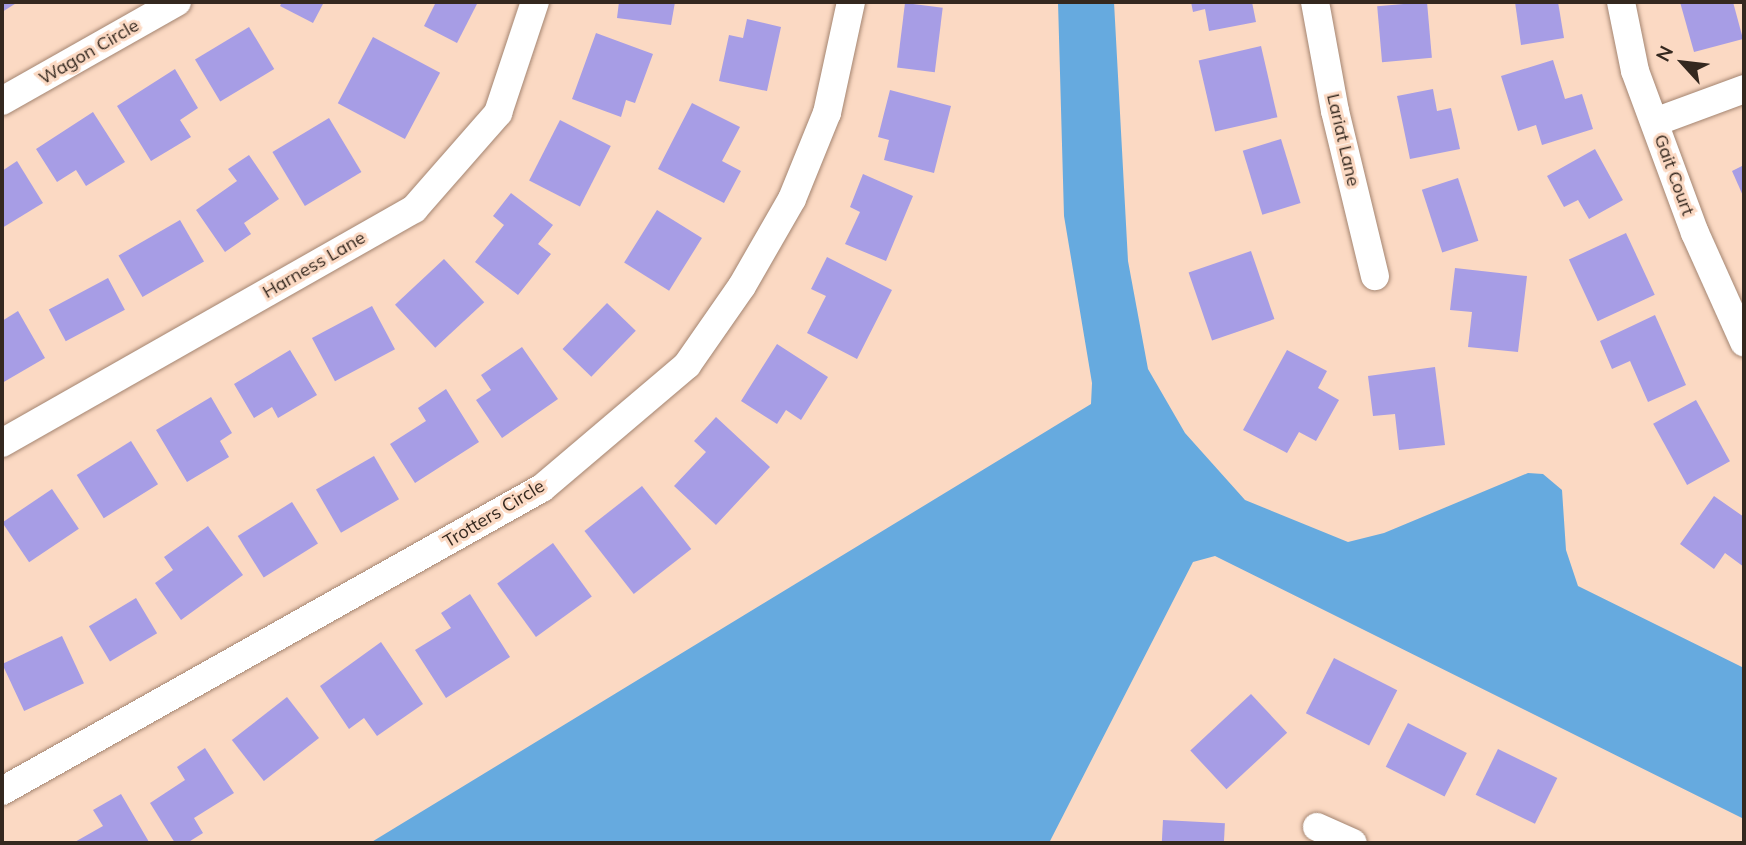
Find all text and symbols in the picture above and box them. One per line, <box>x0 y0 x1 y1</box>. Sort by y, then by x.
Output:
street label: Wagon Circle <box>35 15 143 89</box>
north arrow <box>1648 28 1718 98</box>
text: N <box>1650 42 1678 65</box>
street label: Lariat Lane <box>1322 92 1364 188</box>
street label: Gait Court <box>1649 131 1699 219</box>
street label: Harness Lane <box>259 227 369 303</box>
street label: Trotters Circle <box>439 475 549 553</box>

